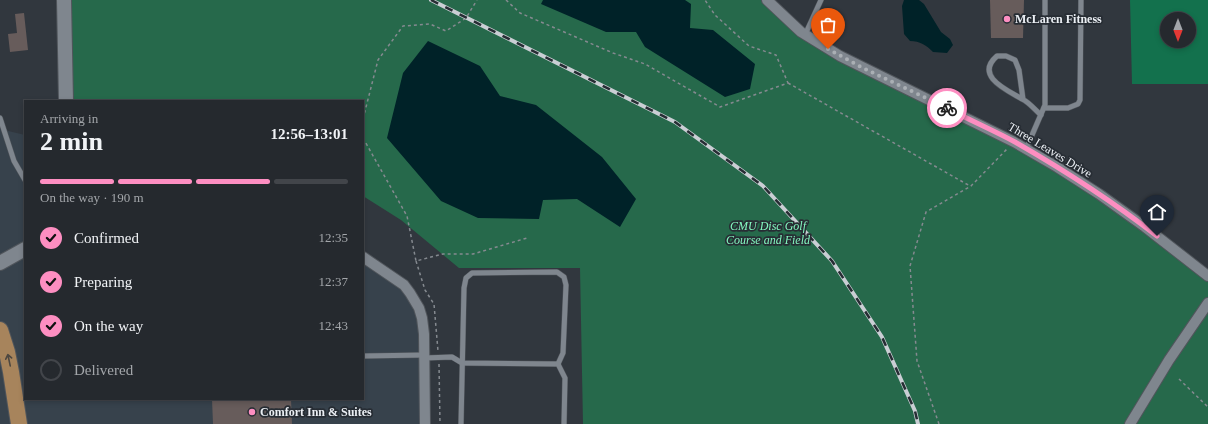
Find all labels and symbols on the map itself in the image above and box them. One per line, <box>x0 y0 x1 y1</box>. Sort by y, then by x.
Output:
pin <box>811 8 845 49</box>
place label: McLaren Fitness <box>1015 12 1102 26</box>
north arrow <box>1160 12 1196 48</box>
marker: McLaren Fitness <box>1002 14 1012 24</box>
courier <box>927 88 967 128</box>
street label: Three Leaves Drive <box>1006 119 1094 181</box>
pin <box>1140 195 1174 236</box>
park label: CMU Disc Golf Course and Field <box>726 219 811 247</box>
one-way arrow <box>4 354 12 367</box>
place label: Comfort Inn & Suites <box>260 405 372 419</box>
marker: Comfort Inn & Suites <box>247 407 257 417</box>

